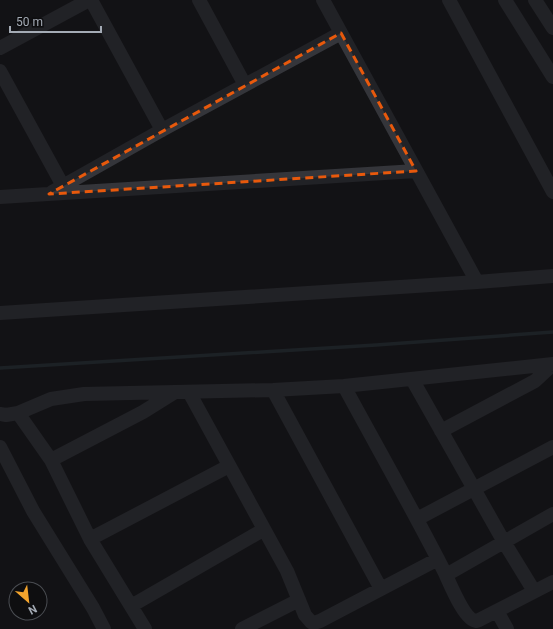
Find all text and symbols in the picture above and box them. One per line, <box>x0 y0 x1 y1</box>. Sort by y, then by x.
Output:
scale bar <box>10 8 101 34</box>
text: 50 m <box>16 15 43 29</box>
north arrow <box>8 581 48 621</box>
text: N <box>26 602 39 617</box>

